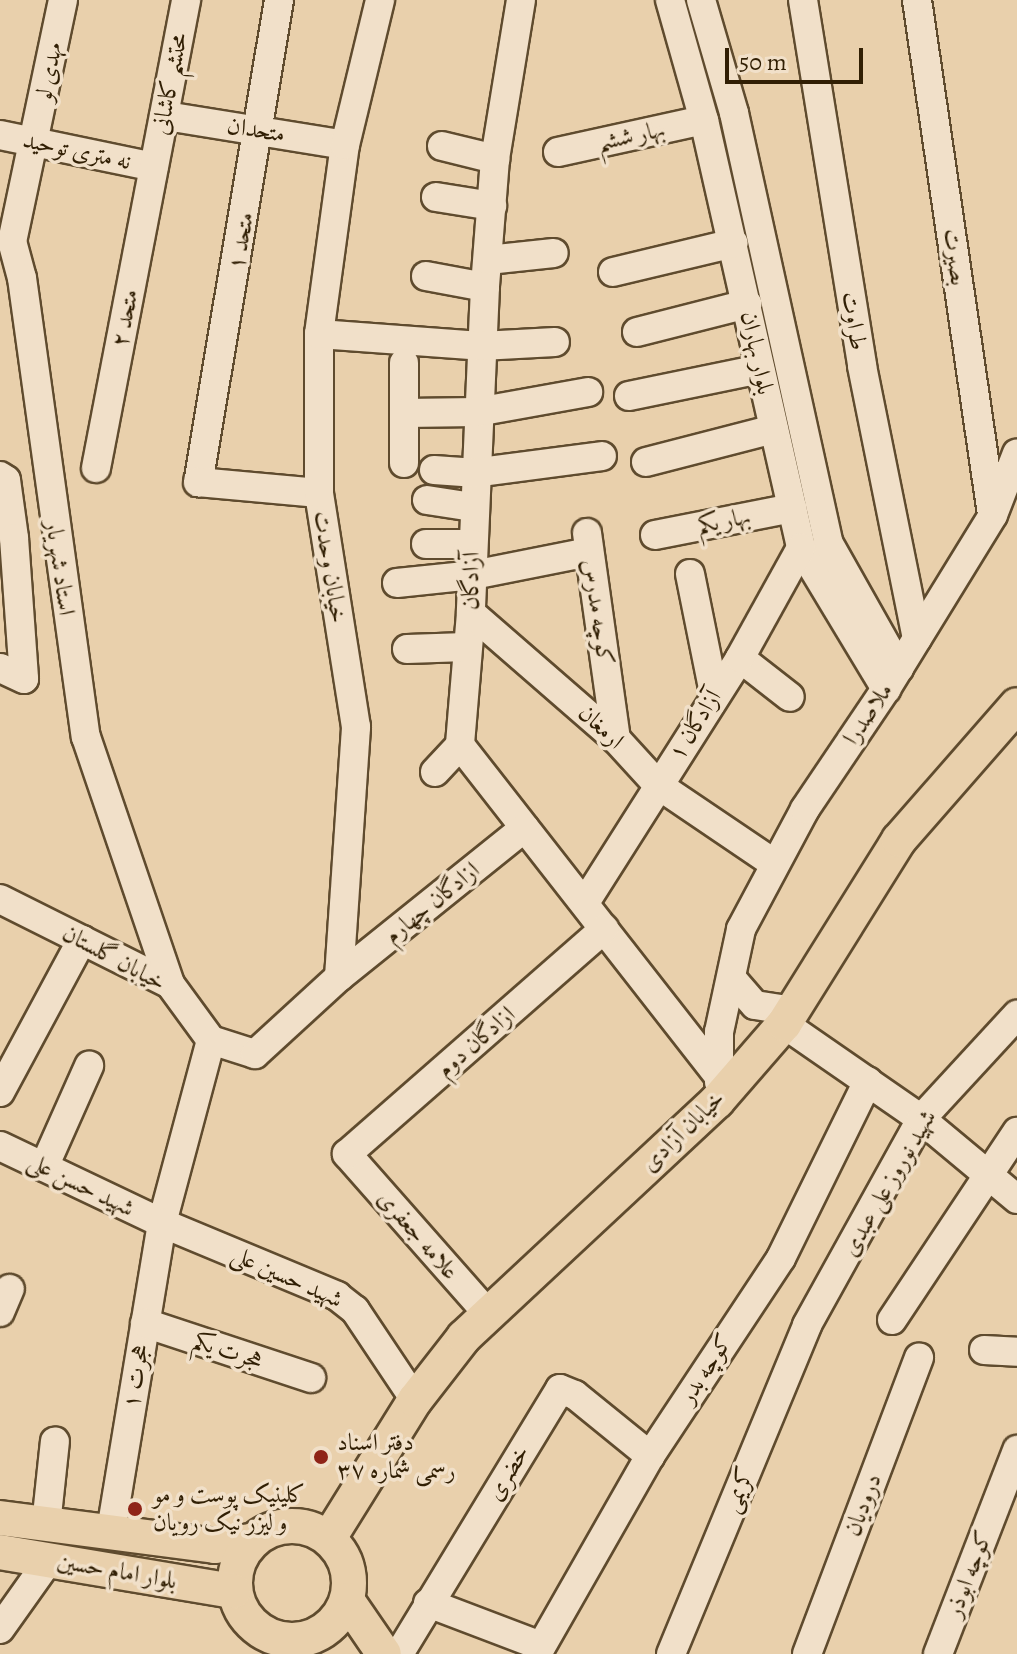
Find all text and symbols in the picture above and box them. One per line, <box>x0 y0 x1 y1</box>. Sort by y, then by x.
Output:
street label: محتشم کاشانی <box>146 31 194 137</box>
scale bar <box>729 32 867 82</box>
street label: مهدی لو <box>29 40 69 104</box>
text: 50 m <box>739 46 787 78</box>
street label: متحدان <box>225 111 287 149</box>
street label: بهار ششم <box>594 115 668 157</box>
street label: نه متری توحید <box>20 126 134 176</box>
street label: متحد ۱ <box>222 210 260 272</box>
street label: بصیرت <box>937 227 973 287</box>
street label: متحد ۲ <box>105 287 145 349</box>
street label: طراوت <box>835 290 873 352</box>
street label: بلوار بهاران <box>734 309 780 397</box>
street label: بهار یکم <box>695 502 753 540</box>
street label: خیابان وحدت <box>307 509 353 625</box>
street label: استاد شهریار <box>39 519 81 617</box>
street label: آزادگان <box>456 552 486 610</box>
street label: کوچه مدرس <box>576 557 620 667</box>
street label: ملاصدرا <box>837 677 899 751</box>
street label: آزادگان ۱ <box>662 685 728 765</box>
street label: ارمغان <box>572 699 630 755</box>
street label: ازادگان چهارم <box>379 856 485 950</box>
street label: خیابان گلستان <box>57 919 171 997</box>
street label: ازادگان دوم <box>431 1000 521 1084</box>
street label: خیابان آزادی <box>635 1084 731 1178</box>
street label: شهید نوروز علی عبدی <box>835 1105 943 1261</box>
street label: شهید حسن علی <box>23 1147 139 1223</box>
street label: علامه جعفری <box>371 1184 465 1286</box>
street label: شهید حسین علی <box>227 1240 347 1314</box>
street label: هجرت یکم <box>189 1326 267 1376</box>
street label: کوچه بدر <box>673 1329 739 1409</box>
street label: هجرت ۱ <box>117 1342 155 1410</box>
place label: دفتر اسناد رسمی شماره ۳۷ <box>337 1429 456 1485</box>
street label: خضری <box>480 1440 536 1506</box>
marker: دفتر اسناد رسمی شماره ۳۷ <box>312 1448 330 1466</box>
street label: کریمی <box>717 1463 761 1517</box>
street label: درودیان <box>838 1470 888 1540</box>
place label: کلینیک پوست و مو و لیزر نیک رویان <box>153 1481 306 1537</box>
marker: کلینیک پوست و مو و لیزر نیک رویان <box>124 1498 146 1520</box>
street label: کوچه ابوذر <box>939 1526 999 1622</box>
street label: بلوار امام حسین <box>55 1546 179 1596</box>

